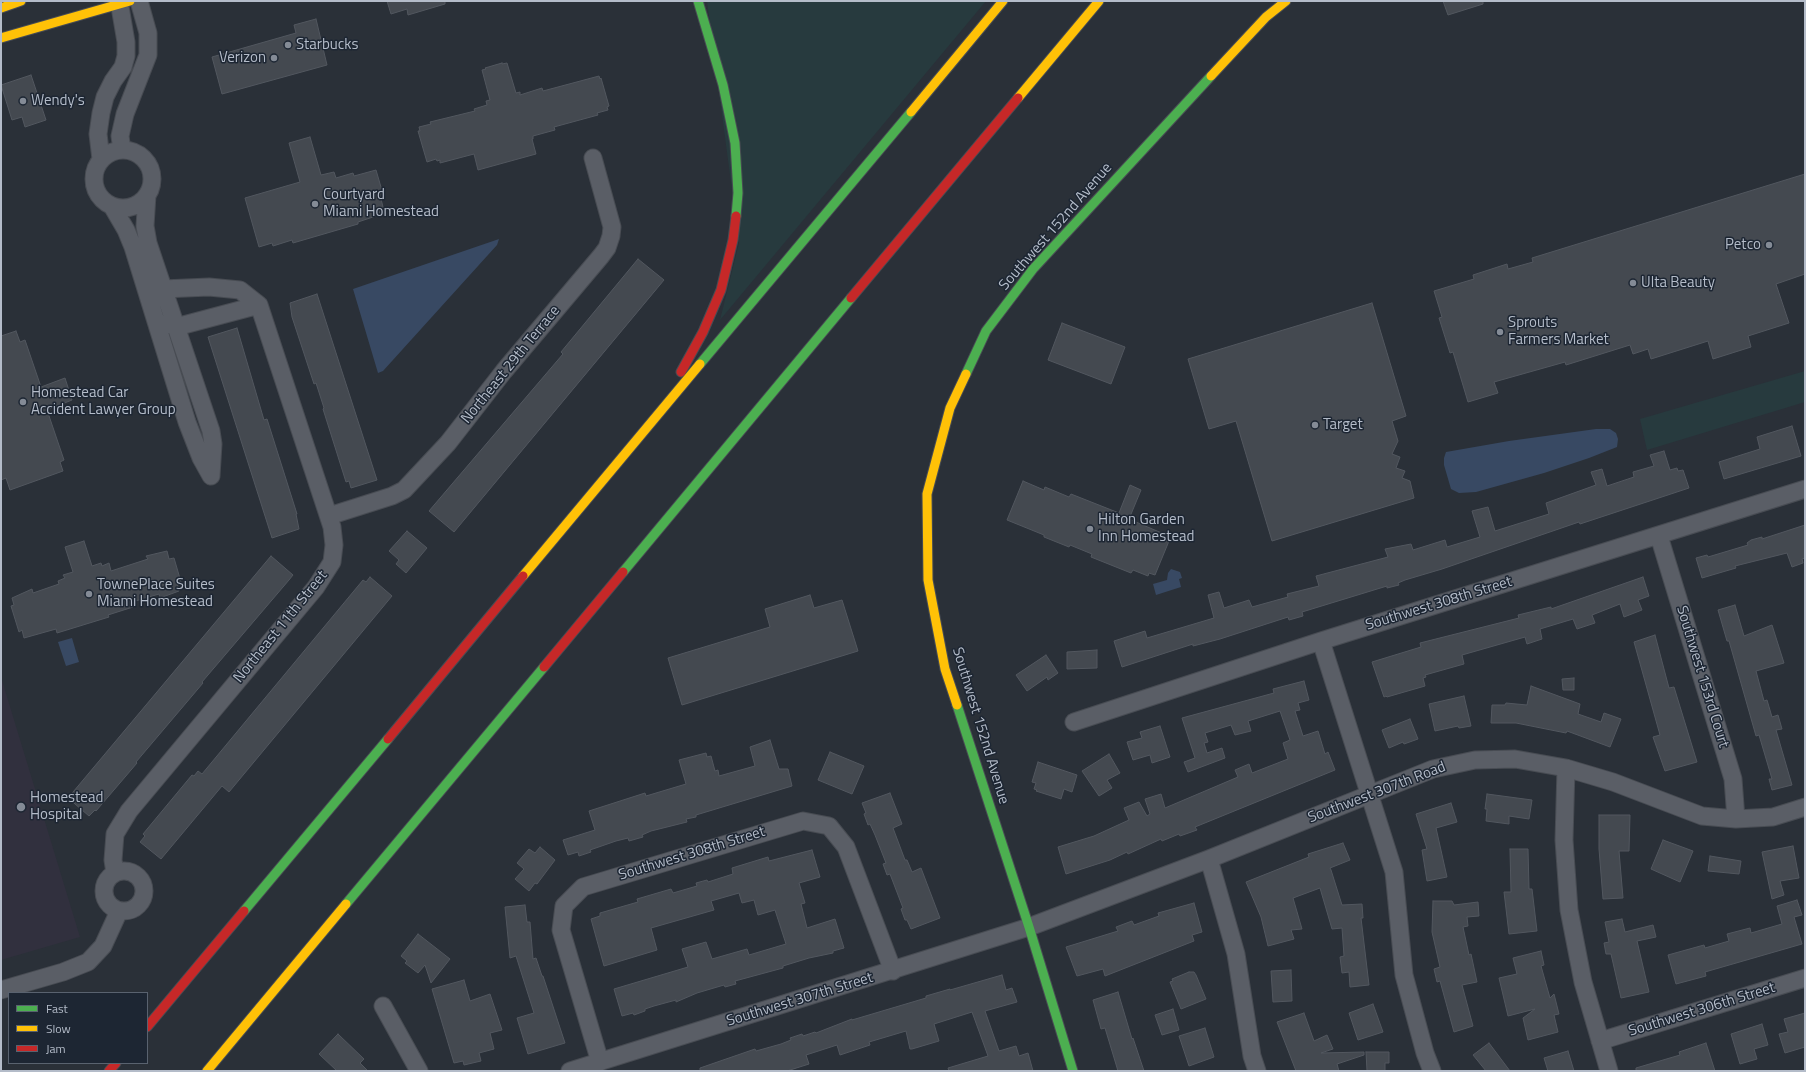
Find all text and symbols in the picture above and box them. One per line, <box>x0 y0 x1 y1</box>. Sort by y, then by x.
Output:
place label: Starbucks <box>296 36 359 54</box>
marker: Starbucks <box>283 40 293 50</box>
place label: Verizon <box>219 49 266 67</box>
marker: Verizon <box>269 53 279 63</box>
place label: Wendy's <box>31 92 85 110</box>
marker: Wendy's <box>18 96 28 106</box>
street label: Southwest 152nd Avenue <box>996 160 1116 294</box>
place label: Courtyard Miami Homestead <box>323 186 439 221</box>
marker: Courtyard Miami Homestead <box>310 199 320 209</box>
place label: Petco <box>1725 236 1761 254</box>
marker: Petco <box>1764 240 1774 250</box>
place label: Ulta Beauty <box>1641 274 1715 292</box>
marker: Ulta Beauty <box>1628 278 1638 288</box>
street label: Northeast 29th Terrace <box>458 302 564 428</box>
place label: Sprouts Farmers Market <box>1508 314 1609 349</box>
marker: Sprouts Farmers Market <box>1495 327 1505 337</box>
place label: Homestead Car Accident Lawyer Group <box>31 384 176 419</box>
marker: Homestead Car Accident Lawyer Group <box>18 397 28 407</box>
place label: Target <box>1323 416 1363 434</box>
marker: Target <box>1310 420 1320 430</box>
place label: Hilton Garden Inn Homestead <box>1098 511 1194 546</box>
marker: Hilton Garden Inn Homestead <box>1085 524 1095 534</box>
street label: Northeast 11th Street <box>230 567 332 687</box>
street label: Southwest 308th Street <box>1364 573 1514 635</box>
place label: TownePlace Suites Miami Homestead <box>97 576 215 611</box>
marker: TownePlace Suites Miami Homestead <box>84 589 94 599</box>
street label: Southwest 153rd Court <box>1672 604 1732 750</box>
street label: Southwest 152nd Avenue <box>948 645 1012 807</box>
street label: Southwest 307th Road <box>1306 758 1448 828</box>
place label: Homestead Hospital <box>30 789 103 824</box>
marker: Homestead Hospital <box>15 801 27 813</box>
street label: Southwest 308th Street <box>617 823 767 885</box>
street label: Southwest 307th Street <box>725 969 875 1031</box>
street label: Southwest 306th Street <box>1627 979 1777 1041</box>
legend <box>8 992 148 1064</box>
text: Fast <box>46 999 68 1018</box>
text: Slow <box>46 1019 71 1038</box>
text: Jam <box>46 1039 66 1058</box>

